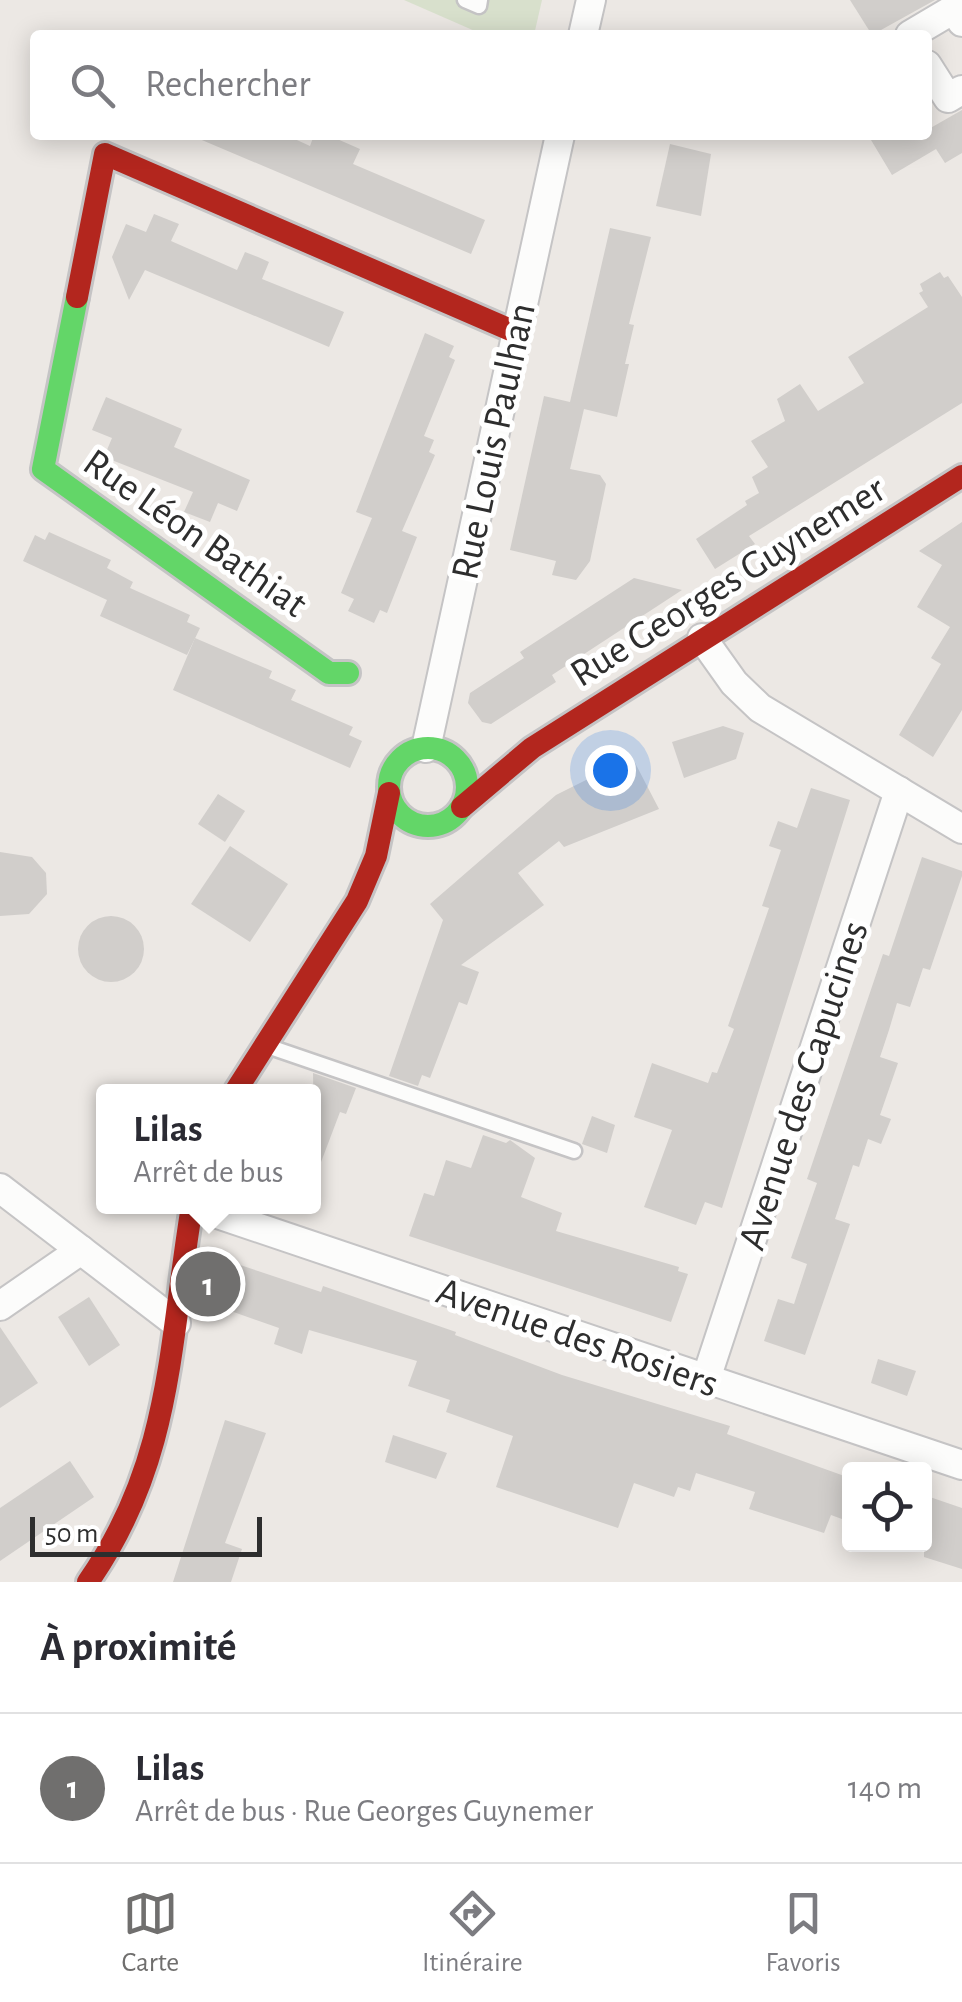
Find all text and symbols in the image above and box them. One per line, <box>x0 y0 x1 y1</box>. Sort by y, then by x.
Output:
search box <box>30 30 932 140</box>
icon: search <box>65 58 120 113</box>
text: Rechercher <box>145 66 311 104</box>
street label: Rue Louis Paulhan <box>445 299 543 584</box>
street label: Rue Léon Bathiat <box>76 442 314 625</box>
street label: Rue Georges Guynemer <box>564 469 892 695</box>
your location <box>585 745 636 796</box>
street label: Avenue des Capucines <box>732 916 876 1255</box>
popup <box>96 1084 321 1214</box>
text: Lilas <box>133 1111 203 1149</box>
text: Arrêt de bus <box>133 1156 284 1188</box>
pin: 1 <box>176 1246 240 1322</box>
street label: Avenue des Rosiers <box>431 1271 723 1405</box>
map controls <box>842 1462 932 1552</box>
button: locate <box>842 1462 932 1552</box>
scale bar <box>30 1512 262 1556</box>
text: 50 m <box>45 1520 99 1548</box>
text: À proximité <box>40 1626 237 1668</box>
text: Lilas <box>135 1750 204 1788</box>
text: 1 <box>67 1772 78 1804</box>
text: 140 m <box>848 1772 922 1804</box>
text: Arrêt de bus · Rue Georges Guynemer <box>135 1795 593 1827</box>
tab: Carte <box>121 1886 179 1980</box>
tab: Itinéraire <box>422 1886 523 1980</box>
tab: Favoris <box>766 1886 841 1980</box>

